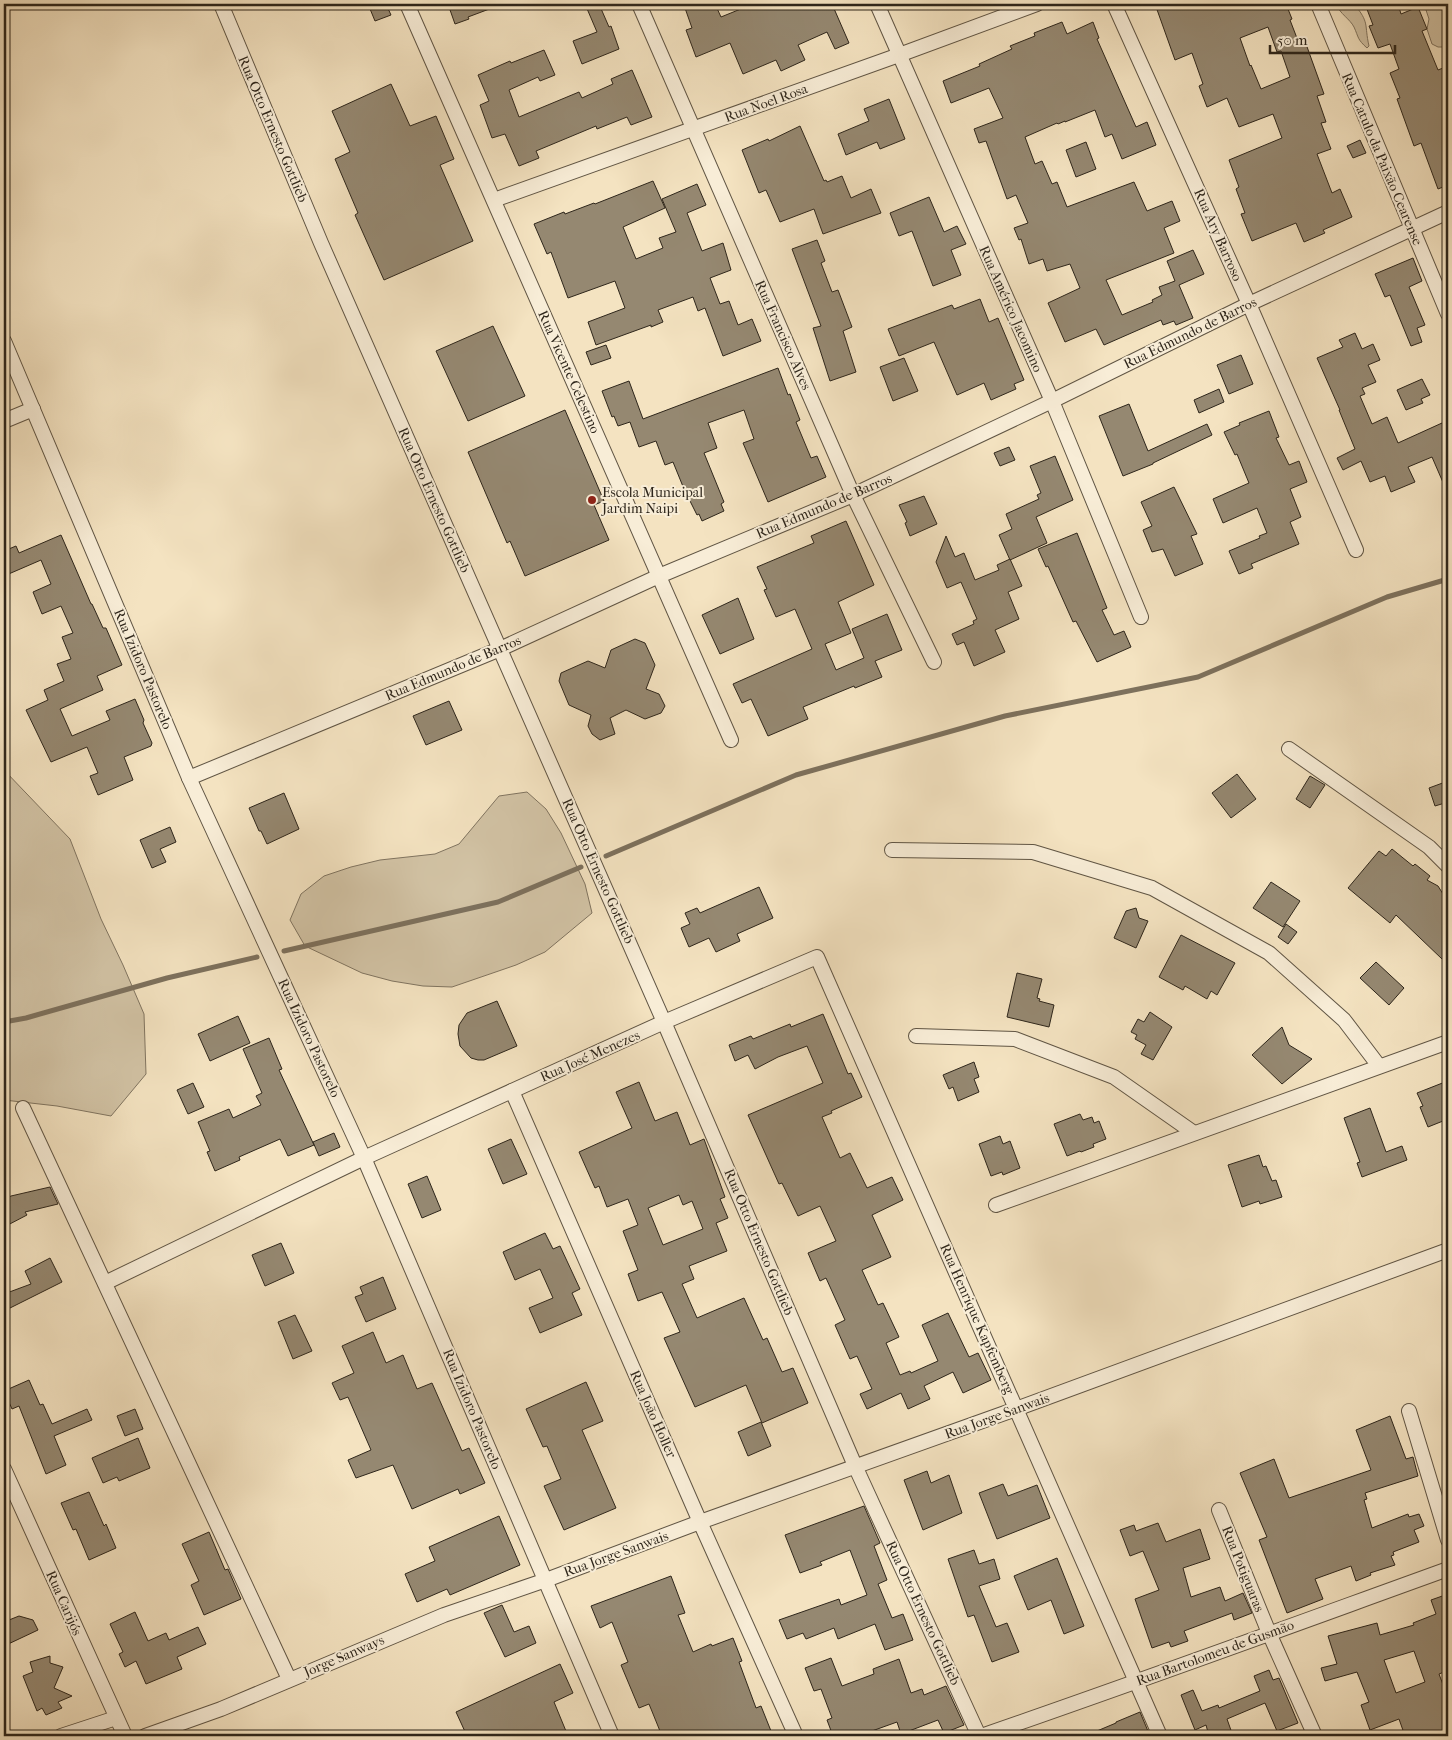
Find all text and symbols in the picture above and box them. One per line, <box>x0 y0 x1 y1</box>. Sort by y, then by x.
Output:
scale bar <box>1270 22 1394 54</box>
text: 50 m <box>1277 31 1308 49</box>
street label: Rua Otto Ernesto Gottlieb <box>234 53 312 205</box>
street label: Rua Catulo da Paixão Cearense <box>1338 70 1426 248</box>
street label: Rua Noel Rosa <box>722 80 810 126</box>
street label: Rua Ary Barroso <box>1190 186 1246 284</box>
street label: Rua Américo Jacomino <box>975 243 1047 375</box>
street label: Rua Francisco Alves <box>751 277 815 393</box>
street label: Rua Edmundo de Barros <box>1121 293 1259 373</box>
street label: Rua Vicente Celestino <box>534 308 604 436</box>
street label: Rua Otto Ernesto Gottlieb <box>394 425 474 575</box>
street label: Rua Edmundo de Barros <box>754 470 894 542</box>
place label: Escola Municipal Jardim Naipi <box>601 484 703 517</box>
marker: Escola Municipal Jardim Naipi <box>586 494 598 506</box>
street label: Rua Izidoro Pastorelo <box>110 606 176 732</box>
street label: Rua Edmundo de Barros <box>383 632 523 704</box>
street label: Rua Otto Ernesto Gottlieb <box>558 796 638 946</box>
street label: Rua Izidoro Pastorelo <box>274 976 344 1100</box>
street label: Rua José Menezes <box>538 1026 642 1086</box>
street label: Rua Otto Ernesto Gottlieb <box>720 1166 798 1318</box>
street label: Rua Henrique Kapfemberg <box>936 1241 1018 1397</box>
street label: Rua Izidoro Pastorelo <box>439 1346 505 1472</box>
street label: Rua João Holler <box>626 1367 680 1461</box>
street label: Rua Jorge Sanwais <box>942 1389 1052 1443</box>
street label: Rua Potiguaras <box>1218 1523 1268 1615</box>
street label: Rua Jorge Sanwais <box>561 1527 671 1581</box>
street label: Rua Otto Ernesto Gottlieb <box>882 1538 964 1688</box>
street label: Rua Carijós <box>42 1568 86 1638</box>
street label: Rua Bartolomeu de Gusmão <box>1134 1616 1296 1690</box>
street label: Jorge Sanways <box>300 1631 387 1681</box>

